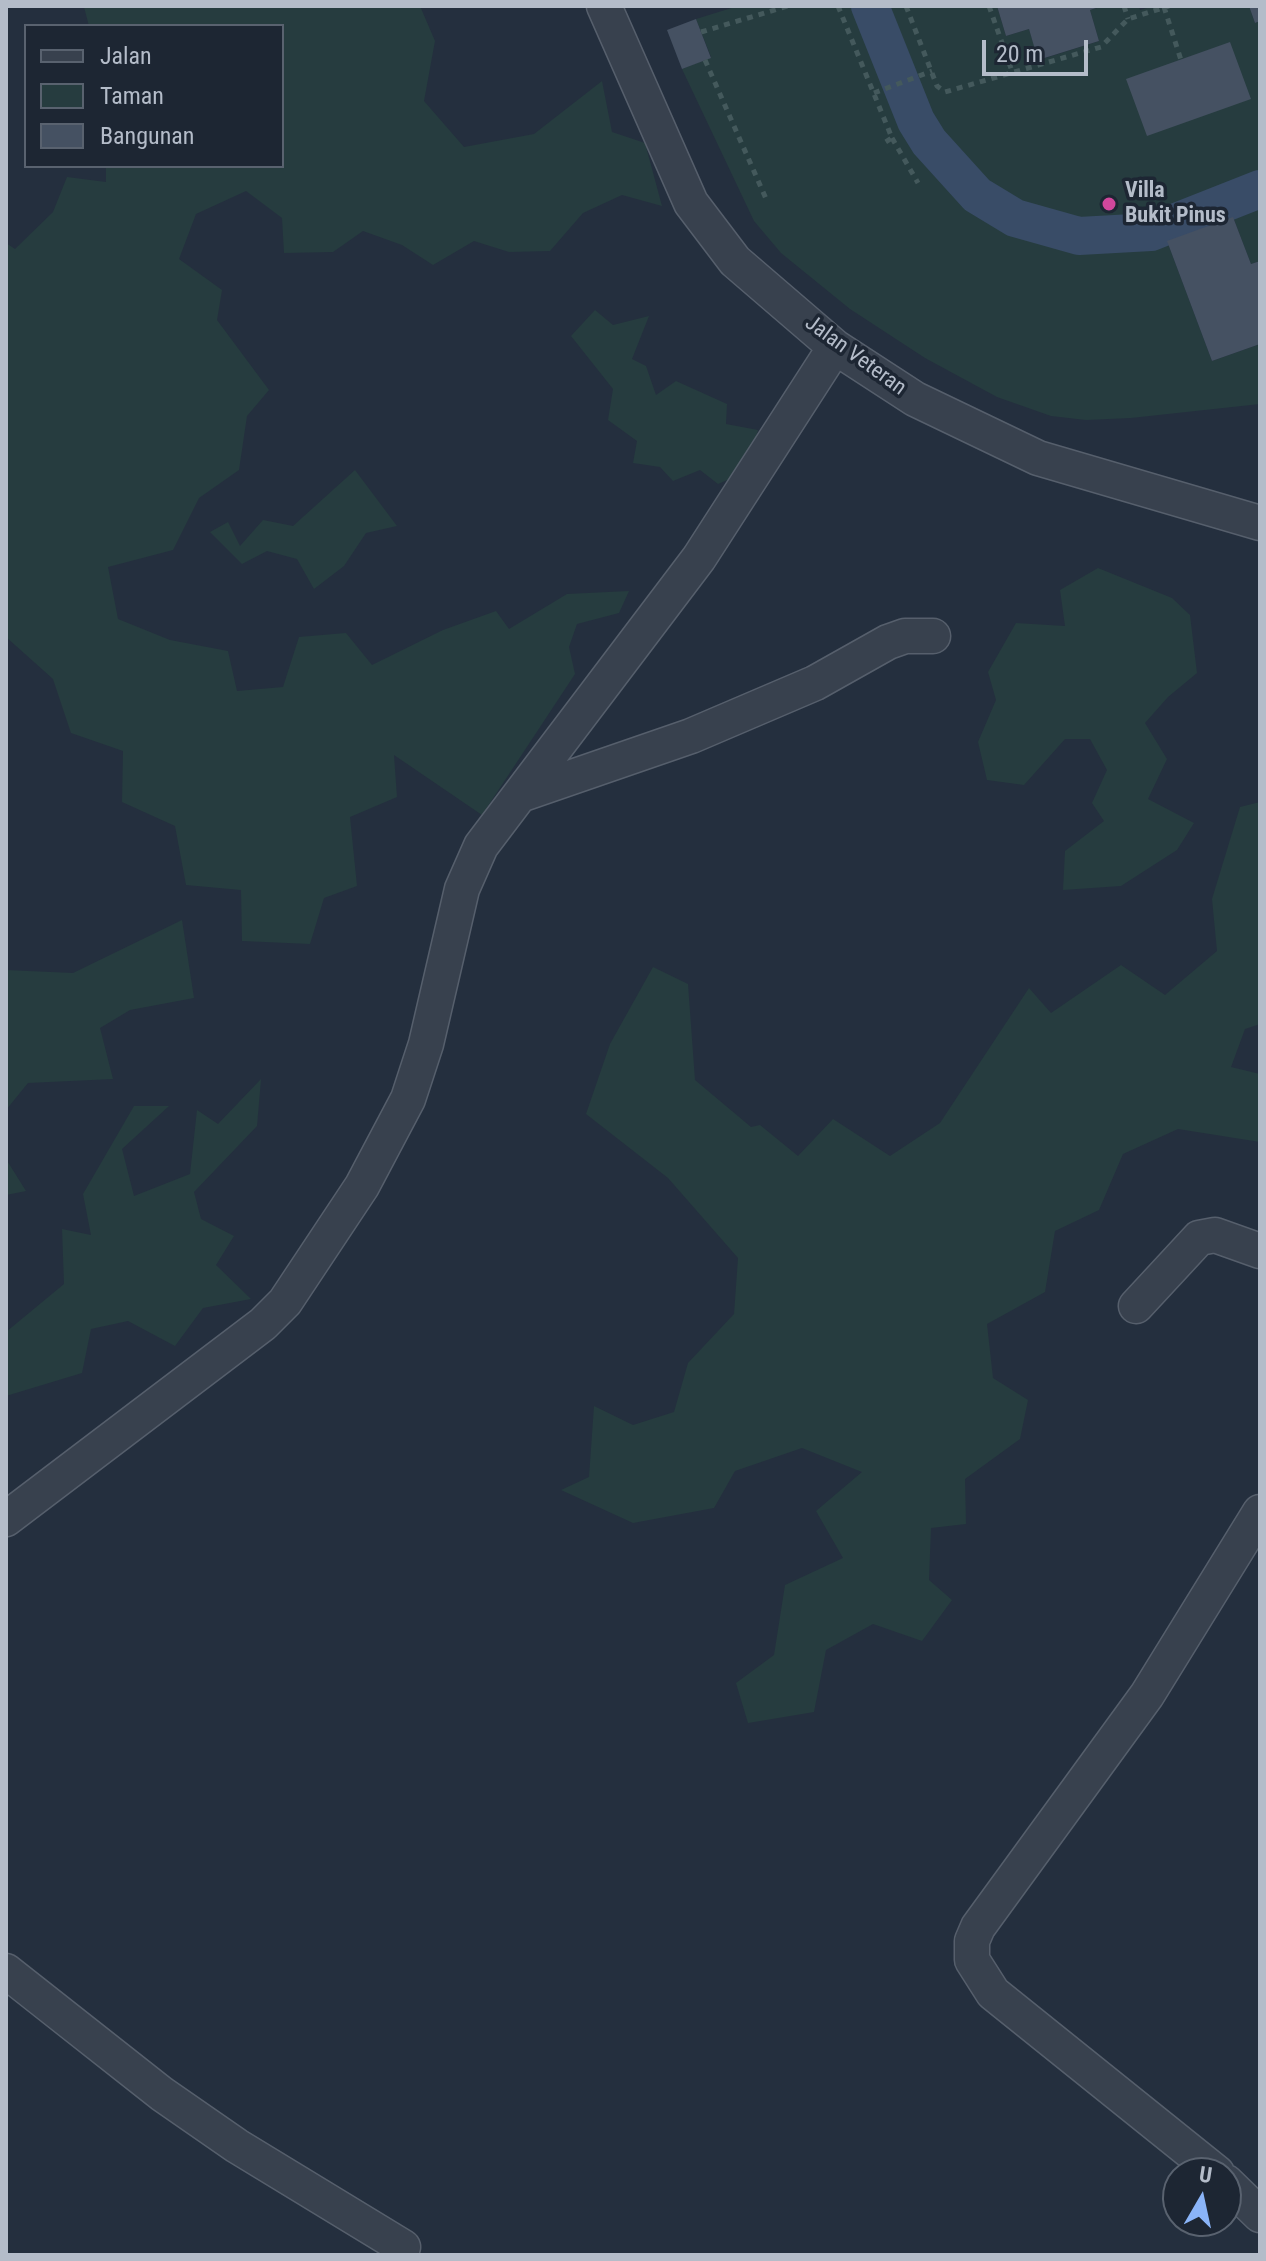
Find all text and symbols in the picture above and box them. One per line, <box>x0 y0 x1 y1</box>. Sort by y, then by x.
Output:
legend <box>24 24 284 168</box>
scale bar <box>986 24 1092 74</box>
text: 20 m <box>996 40 1043 68</box>
text: Jalan <box>100 42 152 70</box>
text: Taman <box>100 82 164 110</box>
text: Bangunan <box>100 122 194 150</box>
place label: Villa Bukit Pinus <box>1125 178 1226 230</box>
marker: Villa Bukit Pinus <box>1100 195 1118 213</box>
street label: Jalan Veteran <box>799 310 911 402</box>
north arrow <box>1162 2157 1242 2237</box>
text: U <box>1197 2161 1214 2188</box>

